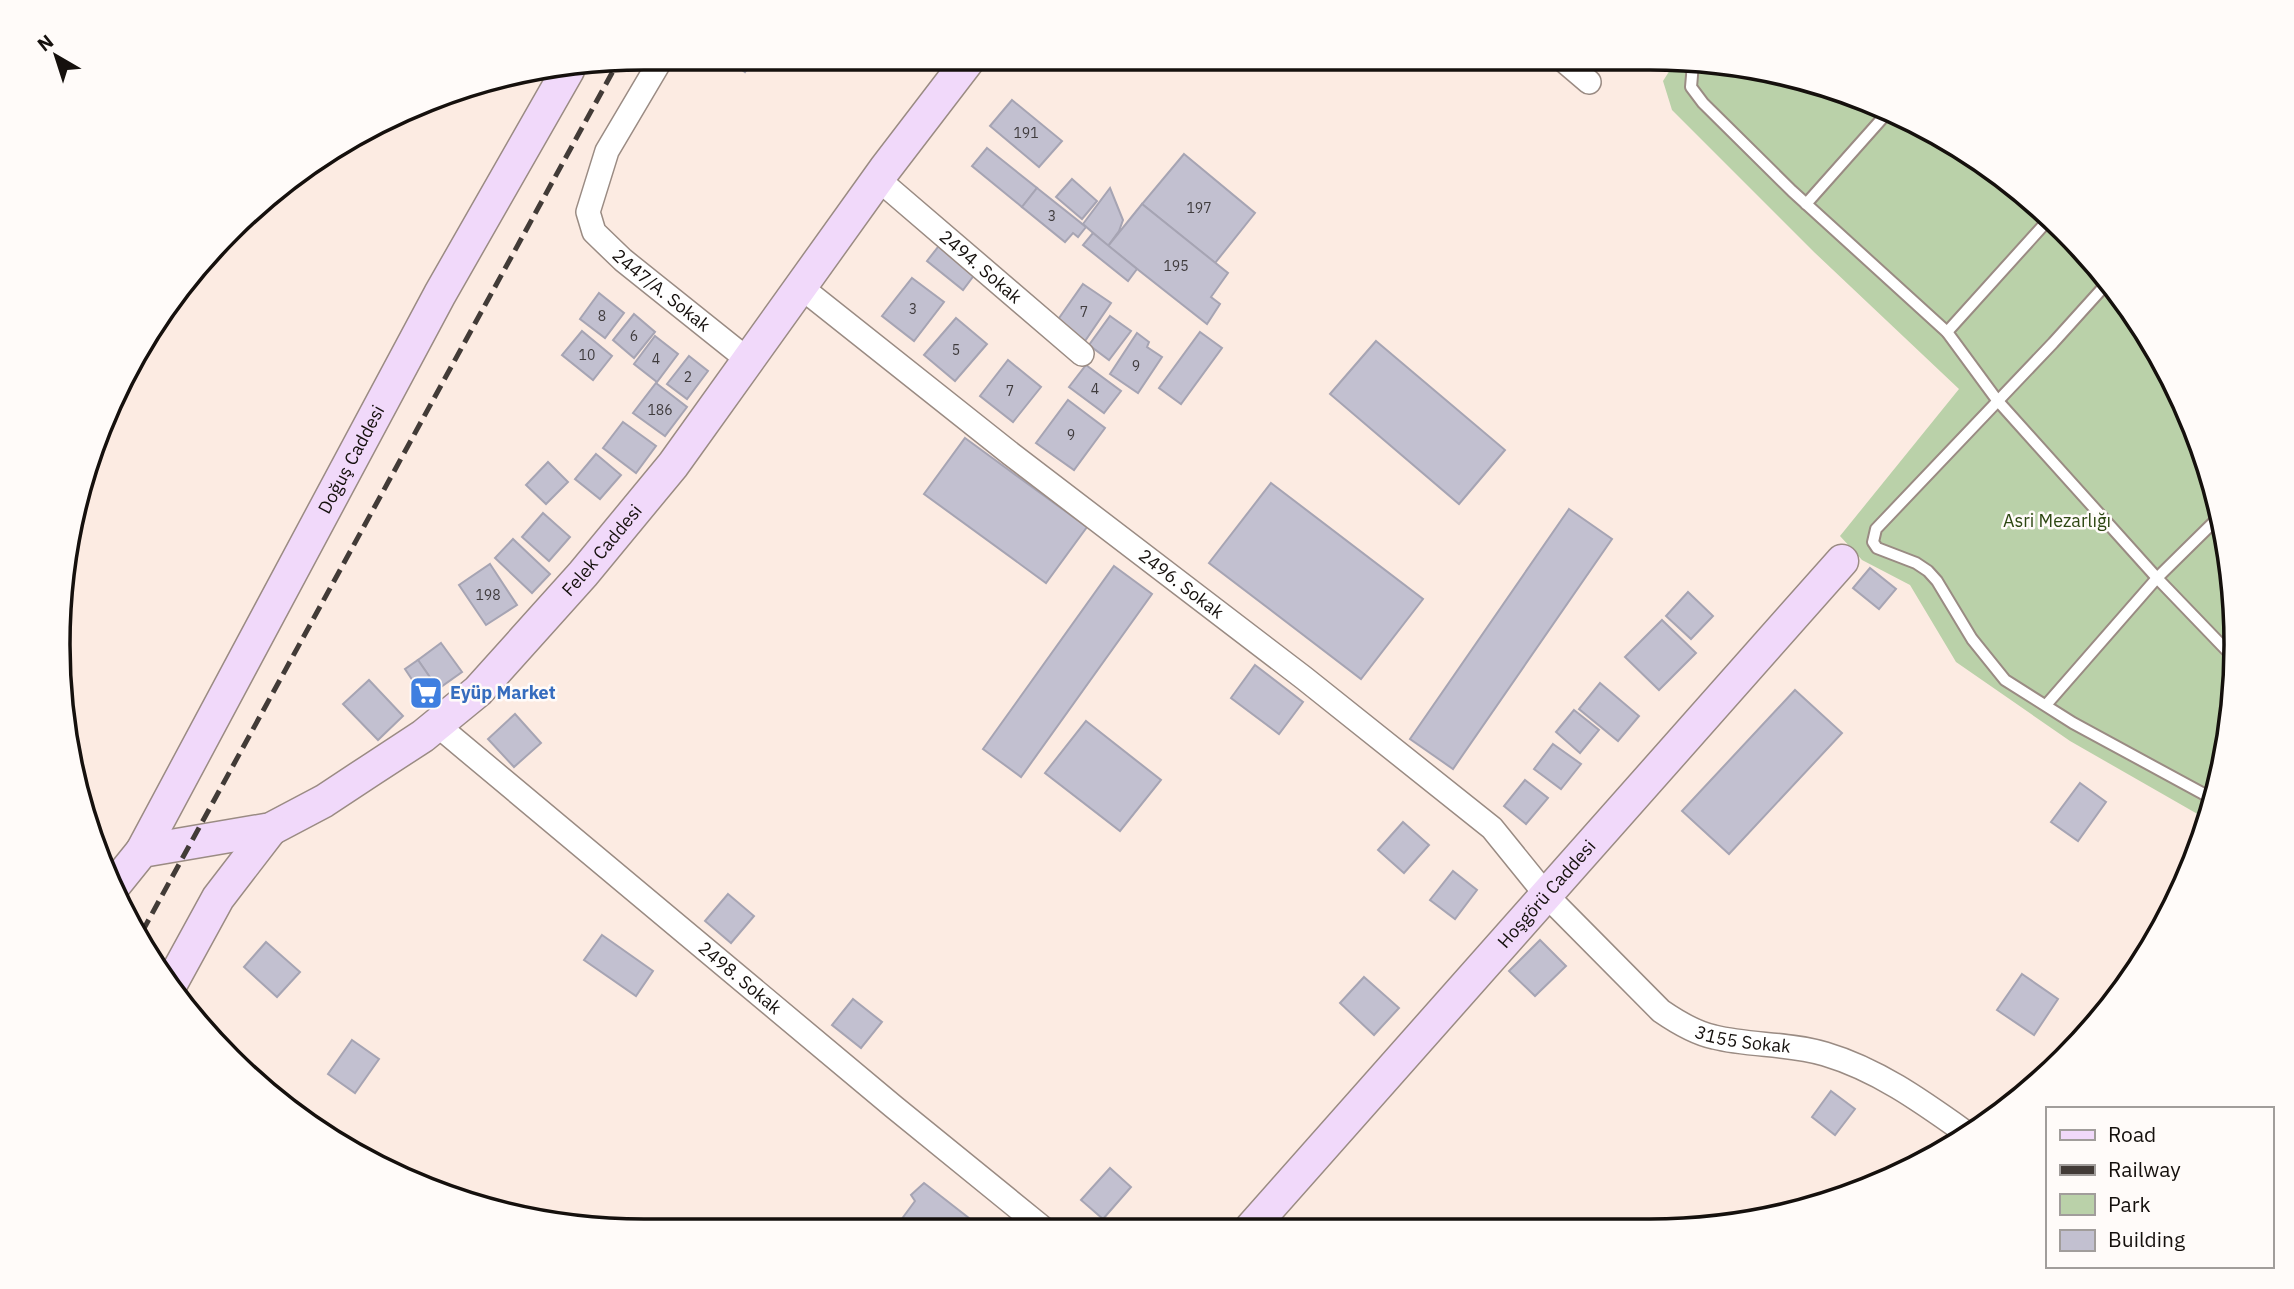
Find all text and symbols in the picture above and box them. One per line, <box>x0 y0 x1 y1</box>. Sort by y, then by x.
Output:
north arrow <box>21 21 91 91</box>
text: N <box>32 29 58 56</box>
house number: 191 <box>1013 124 1039 142</box>
house number: 197 <box>1186 199 1212 217</box>
house number: 3 <box>1048 207 1056 225</box>
street label: 2494. Sokak <box>935 225 1027 309</box>
street label: 2447/A. Sokak <box>608 244 716 337</box>
house number: 195 <box>1163 257 1189 275</box>
house number: 3 <box>909 300 917 318</box>
house number: 7 <box>1080 303 1088 321</box>
house number: 8 <box>598 307 606 325</box>
house number: 6 <box>630 327 638 345</box>
house number: 5 <box>952 341 960 359</box>
house number: 10 <box>579 346 595 364</box>
house number: 4 <box>652 350 660 368</box>
house number: 9 <box>1132 357 1140 375</box>
house number: 2 <box>684 368 692 386</box>
house number: 4 <box>1091 380 1099 398</box>
house number: 7 <box>1006 382 1014 400</box>
street label: Doğuş Caddesi <box>313 401 389 518</box>
house number: 186 <box>647 401 673 419</box>
house number: 9 <box>1067 426 1075 444</box>
street label: Felek Caddesi <box>557 499 647 601</box>
park label: Asri Mezarlığı <box>2003 509 2111 532</box>
street label: 2496. Sokak <box>1134 544 1229 624</box>
house number: 198 <box>475 586 501 604</box>
supermarket icon: Eyüp Market <box>407 674 445 712</box>
place label: Eyüp Market <box>450 681 556 704</box>
street label: Hoşgörü Caddesi <box>1492 835 1600 953</box>
street label: 2498. Sokak <box>694 936 787 1019</box>
street label: 3155 Sokak <box>1692 1020 1792 1058</box>
legend <box>2046 1107 2273 1268</box>
text: Road <box>2108 1120 2156 1148</box>
text: Railway <box>2108 1155 2181 1183</box>
text: Park <box>2108 1190 2151 1218</box>
text: Building <box>2108 1225 2185 1253</box>

